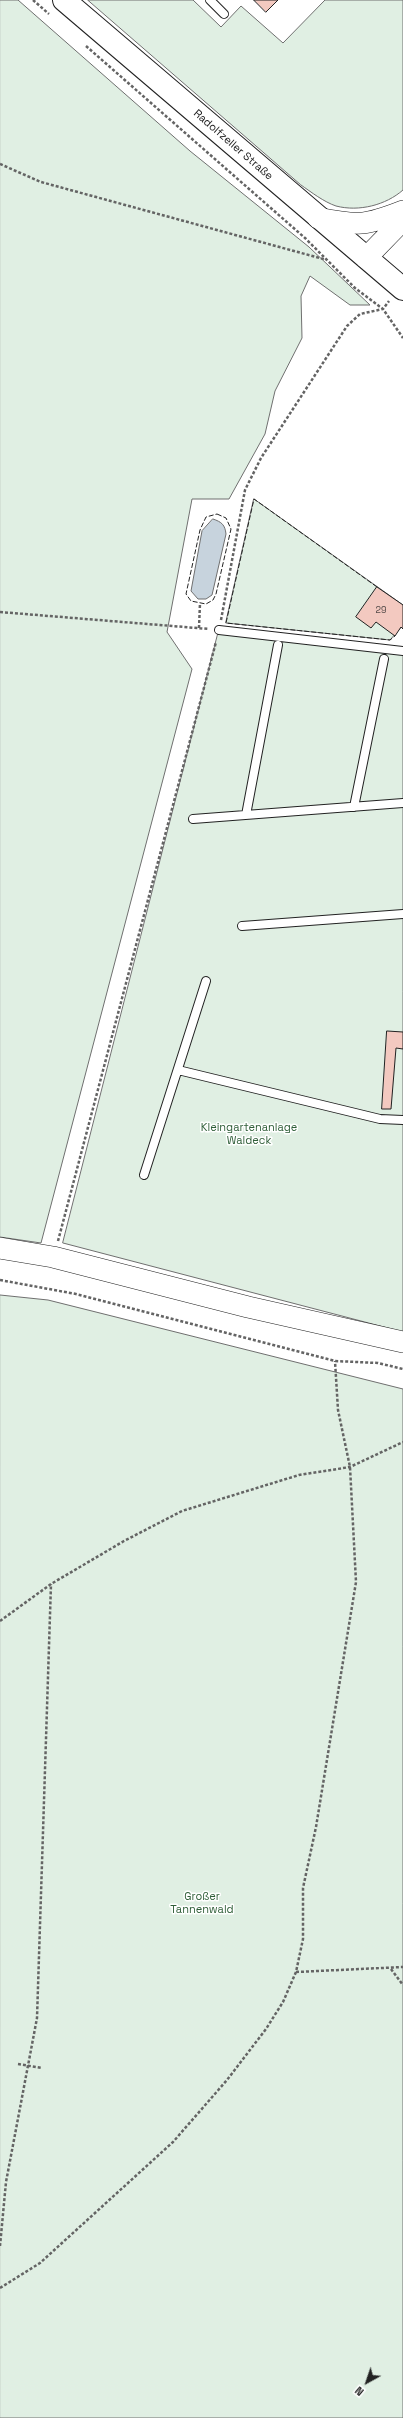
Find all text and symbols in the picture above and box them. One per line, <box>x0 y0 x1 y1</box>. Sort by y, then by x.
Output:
street label: Radolfzeller Straße <box>191 107 275 183</box>
house number: 29 <box>376 606 386 616</box>
park label: Kleingartenanlage Waldeck <box>201 1121 297 1147</box>
park label: Großer Tannenwald <box>170 1890 234 1916</box>
north arrow <box>347 2362 387 2402</box>
text: N <box>352 2383 367 2399</box>

